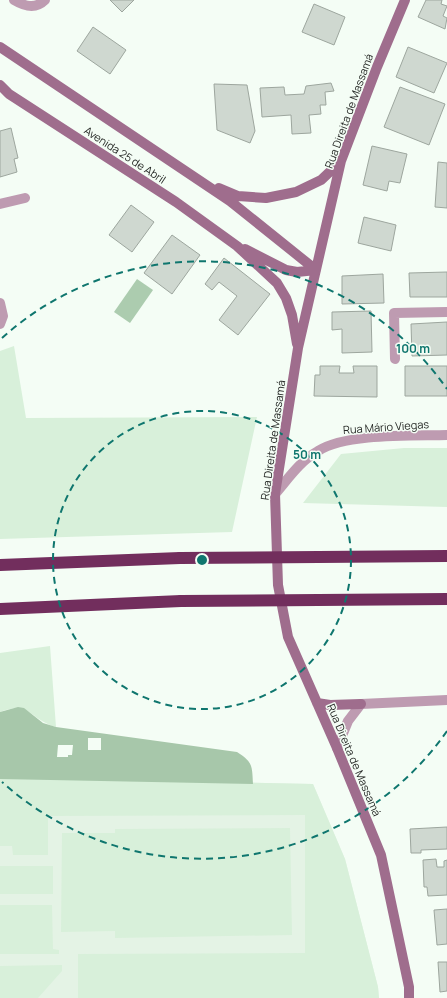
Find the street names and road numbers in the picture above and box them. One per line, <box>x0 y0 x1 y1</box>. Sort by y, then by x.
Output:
street label: Rua Direita de Massamá <box>321 51 376 170</box>
street label: Avenida 25 de Abril <box>81 123 169 187</box>
street label: Rua Direita de Massamá <box>257 379 288 501</box>
street label: Rua Mário Viegas <box>342 416 430 437</box>
street label: Rua Direita de Massamá <box>324 701 385 818</box>

